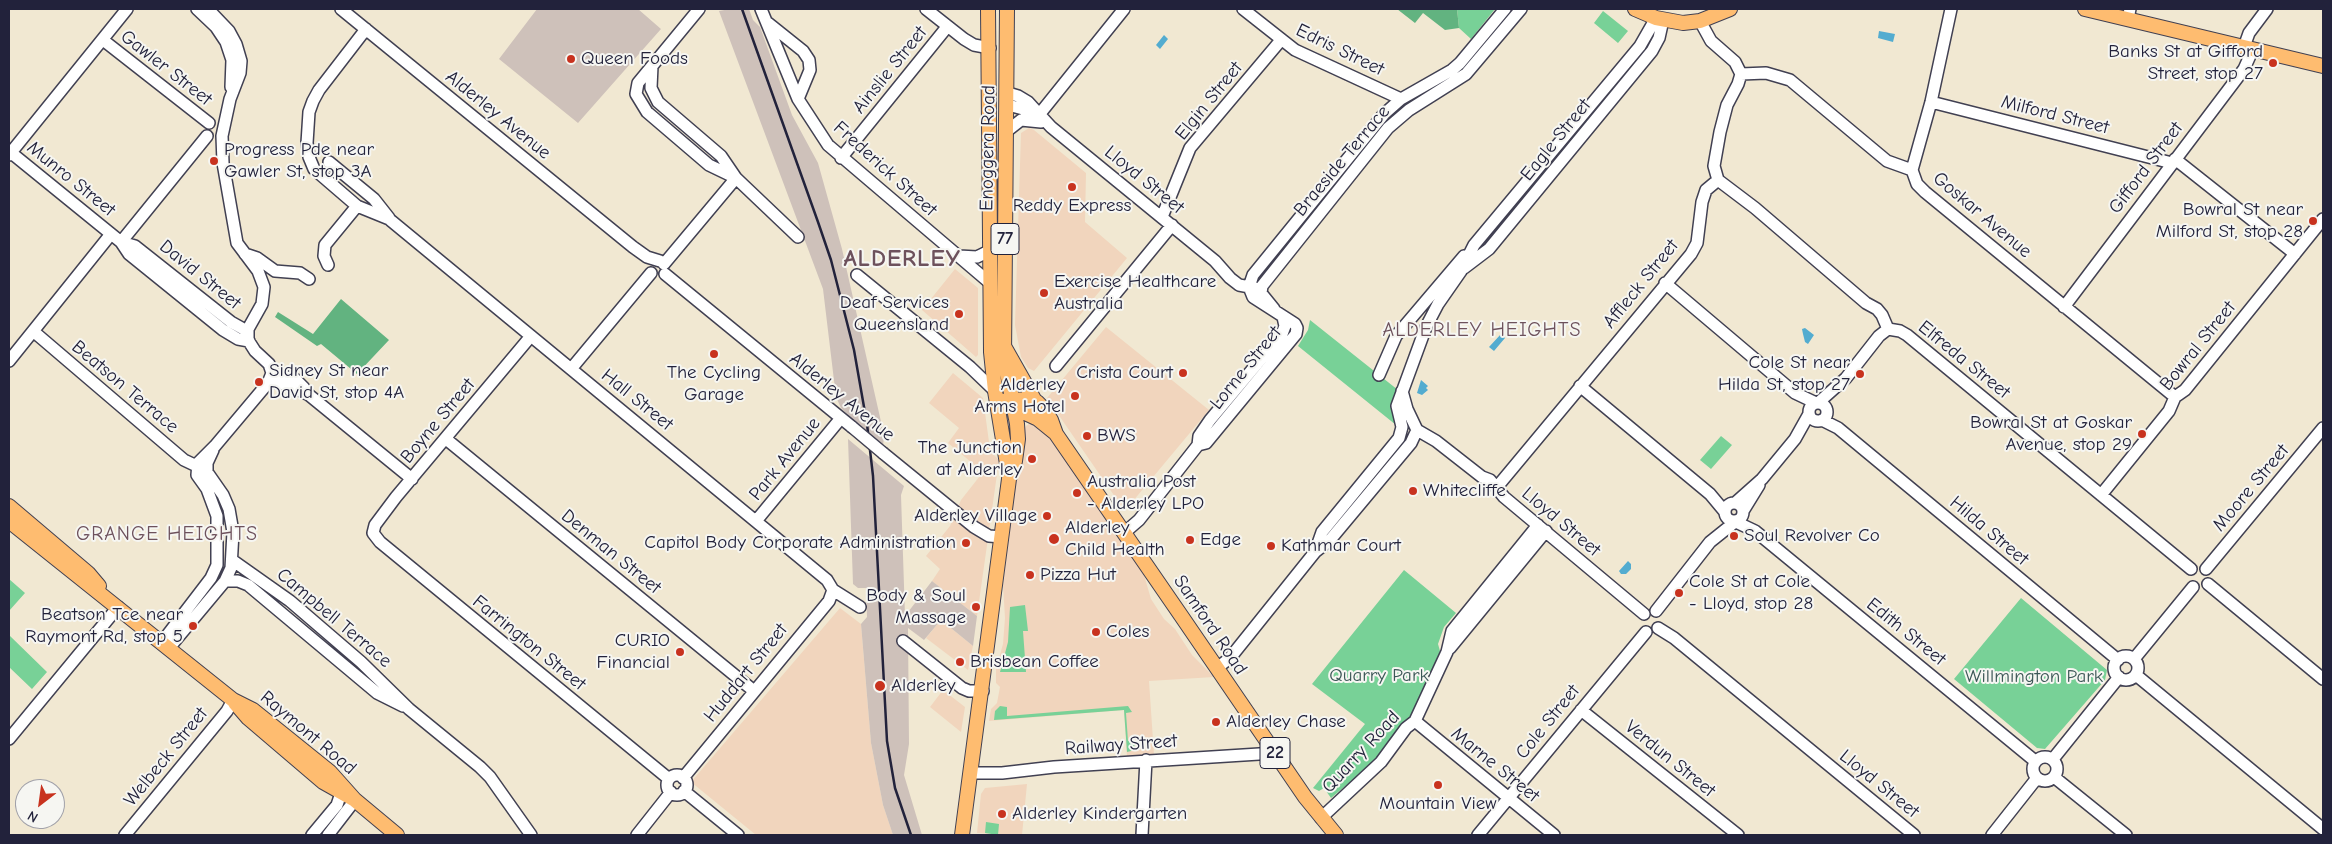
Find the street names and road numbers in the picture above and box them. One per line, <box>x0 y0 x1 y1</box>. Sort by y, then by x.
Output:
street label: Edris Street <box>1292 19 1388 81</box>
street label: Ainslie Street <box>848 22 932 118</box>
street label: Gawler Street <box>116 25 216 111</box>
street label: Elgin Street <box>1170 57 1248 145</box>
street label: Alderley Avenue <box>441 66 555 164</box>
street label: Enoggera Road <box>976 85 1000 211</box>
street label: Milford Street <box>1999 91 2111 139</box>
street label: Eagle Street <box>1516 94 1596 186</box>
street label: Braeside Terrace <box>1289 101 1395 221</box>
street label: Frederick Street <box>829 117 941 221</box>
street label: Gifford Street <box>2104 118 2188 218</box>
street label: Munro Street <box>22 136 120 222</box>
street label: Lloyd Street <box>1100 141 1188 219</box>
street label: Goskar Avenue <box>1928 167 2036 263</box>
road number: 77 <box>991 223 1019 254</box>
street label: David Street <box>155 235 245 315</box>
street label: Affleck Street <box>1598 235 1684 333</box>
street label: Bowral Street <box>2155 297 2241 395</box>
street label: Elfreda Street <box>1914 316 2014 404</box>
street label: Lorne Street <box>1205 322 1287 414</box>
street label: Beatson Terrace <box>67 336 183 438</box>
street label: Alderley Avenue <box>785 348 899 446</box>
street label: Hall Street <box>596 364 678 436</box>
street label: Boyne Street <box>396 374 480 468</box>
street label: Park Avenue <box>744 413 826 505</box>
street label: Moore Street <box>2208 440 2294 536</box>
street label: Lloyd Street <box>1517 482 1605 562</box>
street label: Hilda Street <box>1945 491 2033 571</box>
street label: Denman Street <box>556 505 666 599</box>
street label: Campbell Terrace <box>272 563 396 673</box>
street label: Samford Road <box>1168 571 1252 679</box>
street label: Farrington Street <box>468 590 590 696</box>
street label: Edith Street <box>1862 593 1950 671</box>
street label: Huddart Street <box>699 619 793 727</box>
street label: Cole Street <box>1511 680 1585 764</box>
street label: Raymont Road <box>255 686 361 780</box>
street label: Welbeck Street <box>119 703 213 811</box>
street label: Quarry Road <box>1317 706 1405 798</box>
street label: Verdun Street <box>1620 716 1720 802</box>
street label: Marne Street <box>1446 722 1544 808</box>
street label: Railway Street <box>1064 730 1178 760</box>
road number: 22 <box>1260 738 1290 768</box>
street label: Lloyd Street <box>1835 745 1923 823</box>

